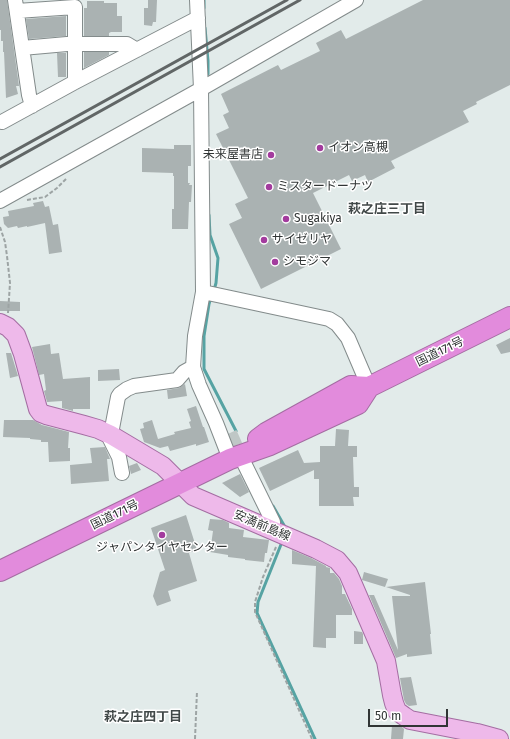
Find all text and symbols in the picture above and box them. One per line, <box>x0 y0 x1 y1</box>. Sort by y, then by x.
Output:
place label: イオン高槻 <box>328 141 388 155</box>
marker: イオン高槻 <box>315 143 325 153</box>
place label: 未来屋書店 <box>203 148 263 162</box>
marker: 未来屋書店 <box>266 150 276 160</box>
place label: ミスタードーナツ <box>277 180 373 194</box>
marker: ミスタードーナツ <box>264 182 274 192</box>
district label: 萩之庄三丁目 <box>348 201 426 217</box>
place label: Sugakiya <box>294 212 342 226</box>
marker: Sugakiya <box>281 214 291 224</box>
place label: サイゼリヤ <box>272 233 332 247</box>
marker: サイゼリヤ <box>259 235 269 245</box>
place label: シモジマ <box>283 255 331 269</box>
marker: シモジマ <box>270 257 280 267</box>
street label: 国道171号 <box>414 334 466 370</box>
street label: 国道171号 <box>89 497 141 533</box>
street label: 安満前島線 <box>232 508 292 544</box>
marker: ジャパンタイヤセンター <box>157 530 167 540</box>
place label: ジャパンタイヤセンター <box>96 541 228 555</box>
scale bar <box>370 701 450 727</box>
district label: 萩之庄四丁目 <box>104 709 182 725</box>
text: 50 m <box>375 709 401 723</box>

